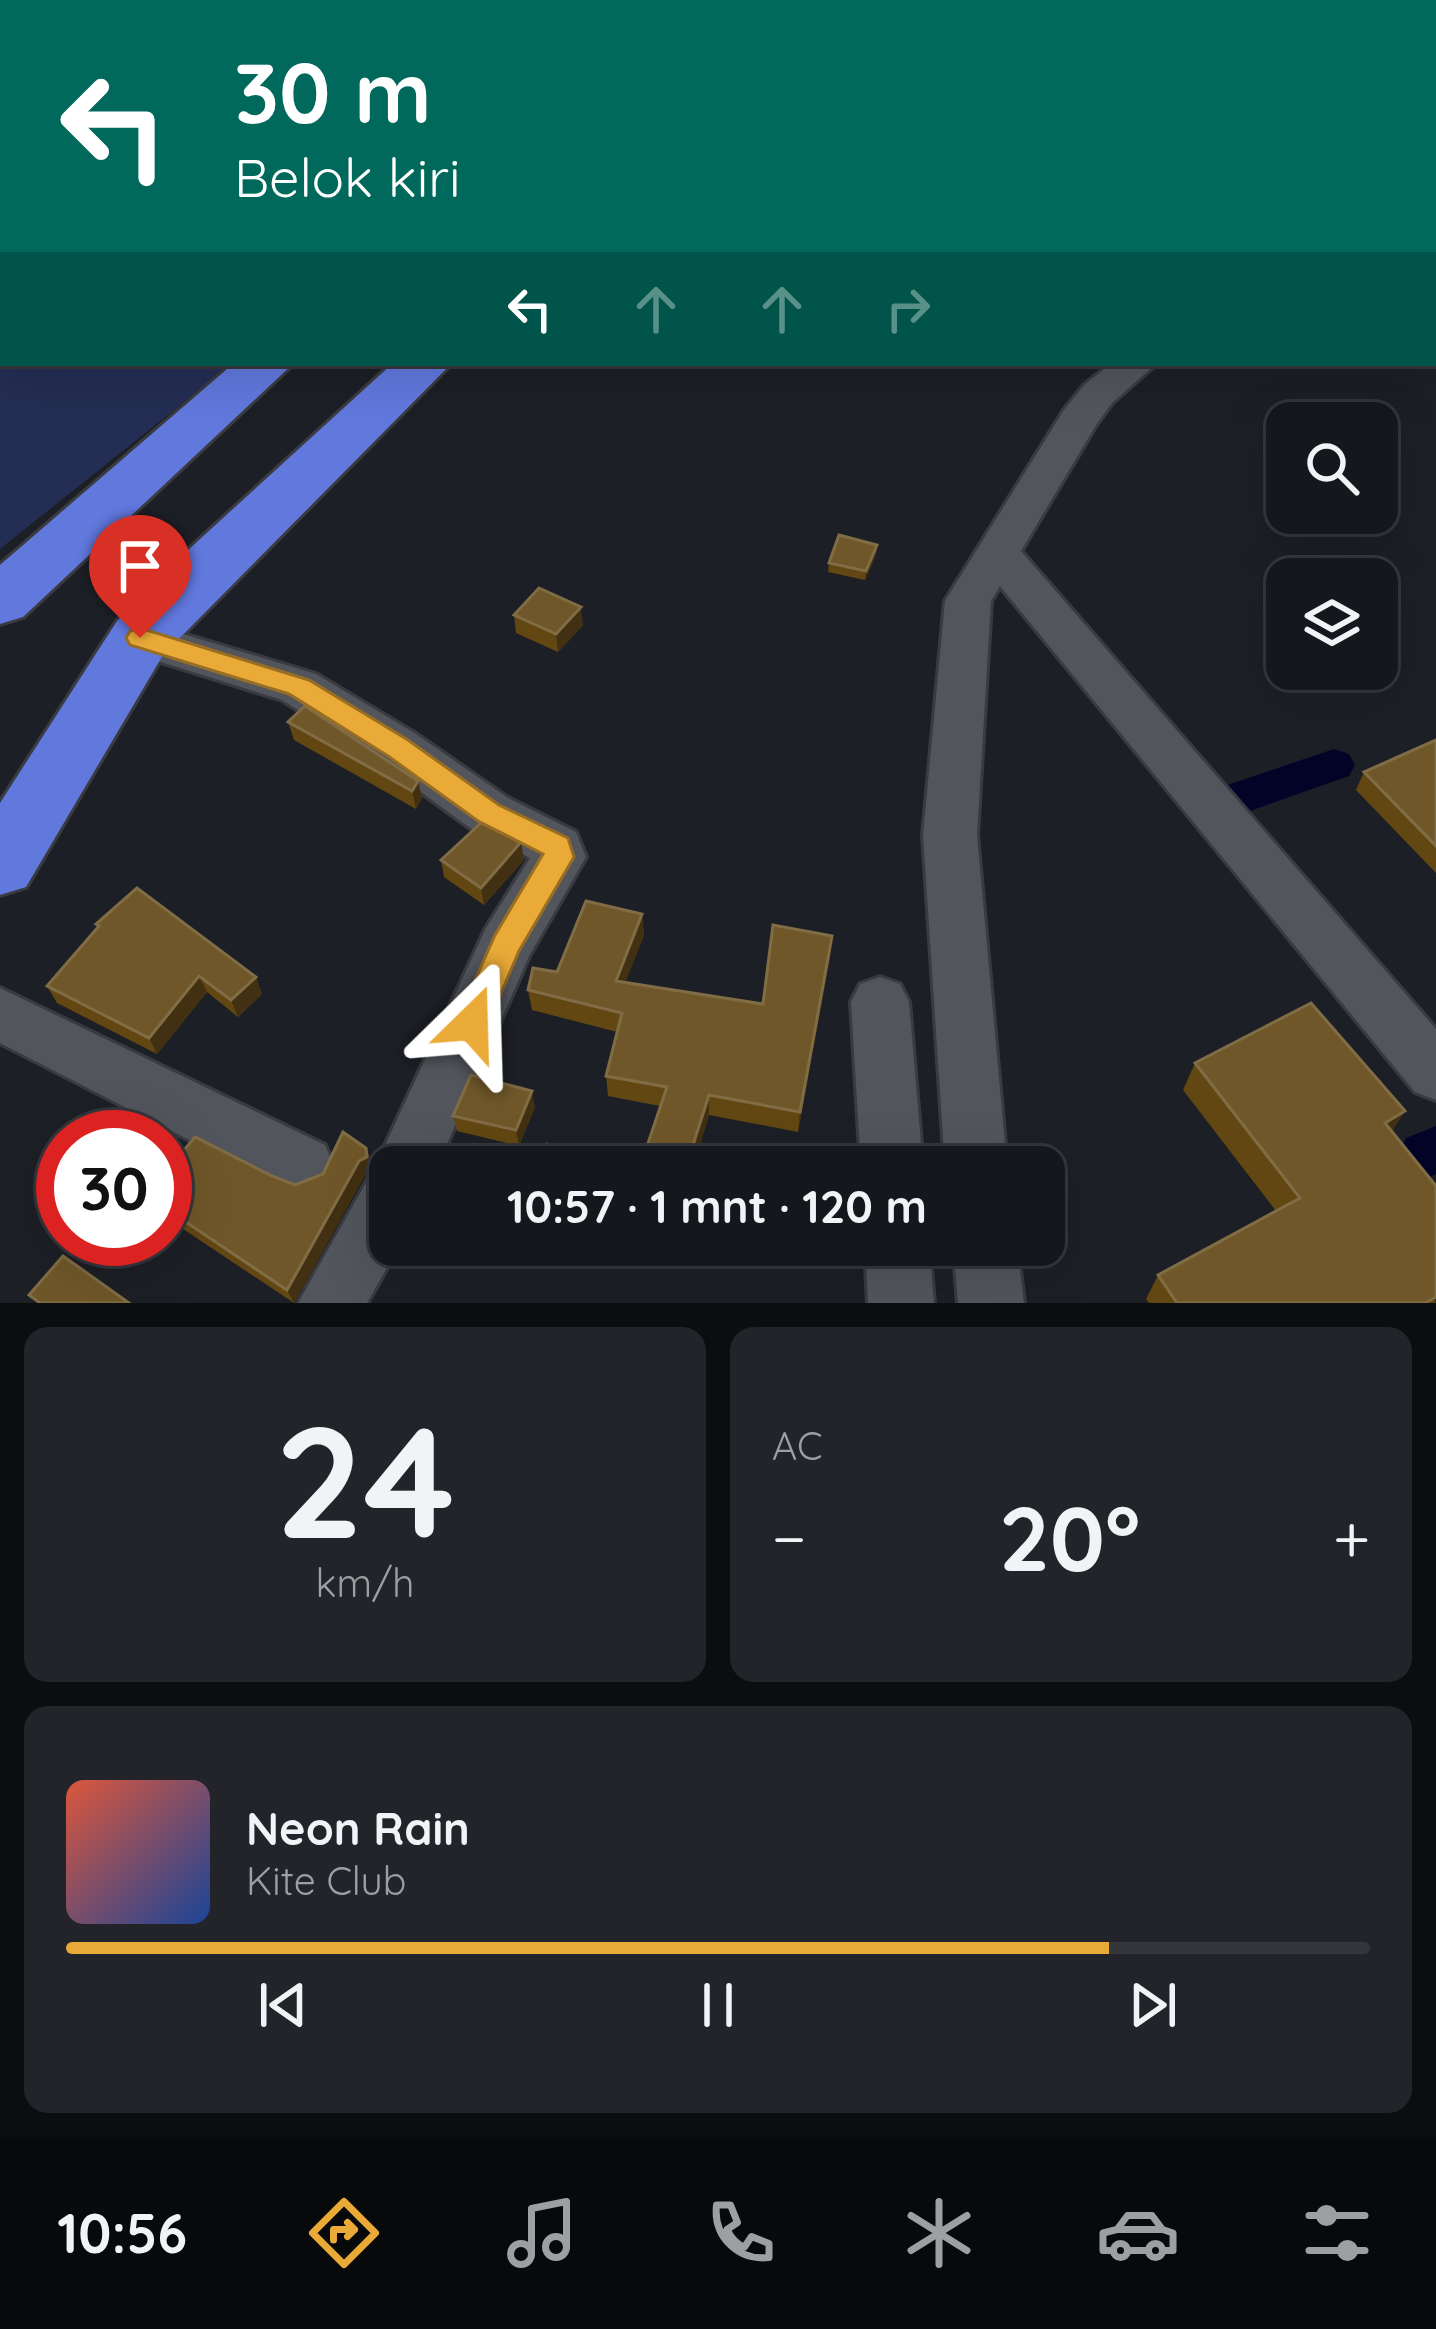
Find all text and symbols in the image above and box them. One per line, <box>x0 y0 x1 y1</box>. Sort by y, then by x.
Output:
text: 30 m <box>234 39 432 144</box>
icon: left <box>36 48 192 204</box>
text: Belok kiri <box>234 143 461 211</box>
icon: left <box>497 276 563 342</box>
icon: ahead <box>623 276 689 342</box>
icon: ahead <box>749 276 815 342</box>
icon: right <box>875 276 941 342</box>
map controls <box>1266 402 1398 690</box>
button: search <box>1266 402 1398 534</box>
pin <box>89 515 191 638</box>
icon: arrive <box>107 533 173 599</box>
button: layers <box>1266 558 1398 690</box>
position arrow <box>409 960 535 1086</box>
speed limit sign: 30 <box>36 1110 192 1266</box>
text: 10:57 · 1 mnt · 120 m <box>507 1178 927 1234</box>
text: 24 <box>275 1382 455 1577</box>
text: AC <box>772 1421 823 1470</box>
text: 20° <box>999 1481 1140 1594</box>
text: − <box>772 1496 806 1579</box>
text: + <box>1333 1496 1370 1579</box>
text: km/h <box>316 1558 414 1607</box>
text: Neon Rain <box>246 1800 470 1856</box>
text: Kite Club <box>246 1856 406 1905</box>
icon: previous <box>250 1972 316 2038</box>
icon: pause <box>685 1972 751 2038</box>
icon: next <box>1120 1972 1186 2038</box>
icon: directions <box>302 2191 386 2275</box>
icon: music <box>500 2191 584 2275</box>
icon: phone <box>699 2191 783 2275</box>
icon: climate <box>897 2191 981 2275</box>
icon: car <box>1096 2191 1180 2275</box>
icon: filters <box>1295 2191 1379 2275</box>
text: 10:56 <box>57 2199 187 2267</box>

